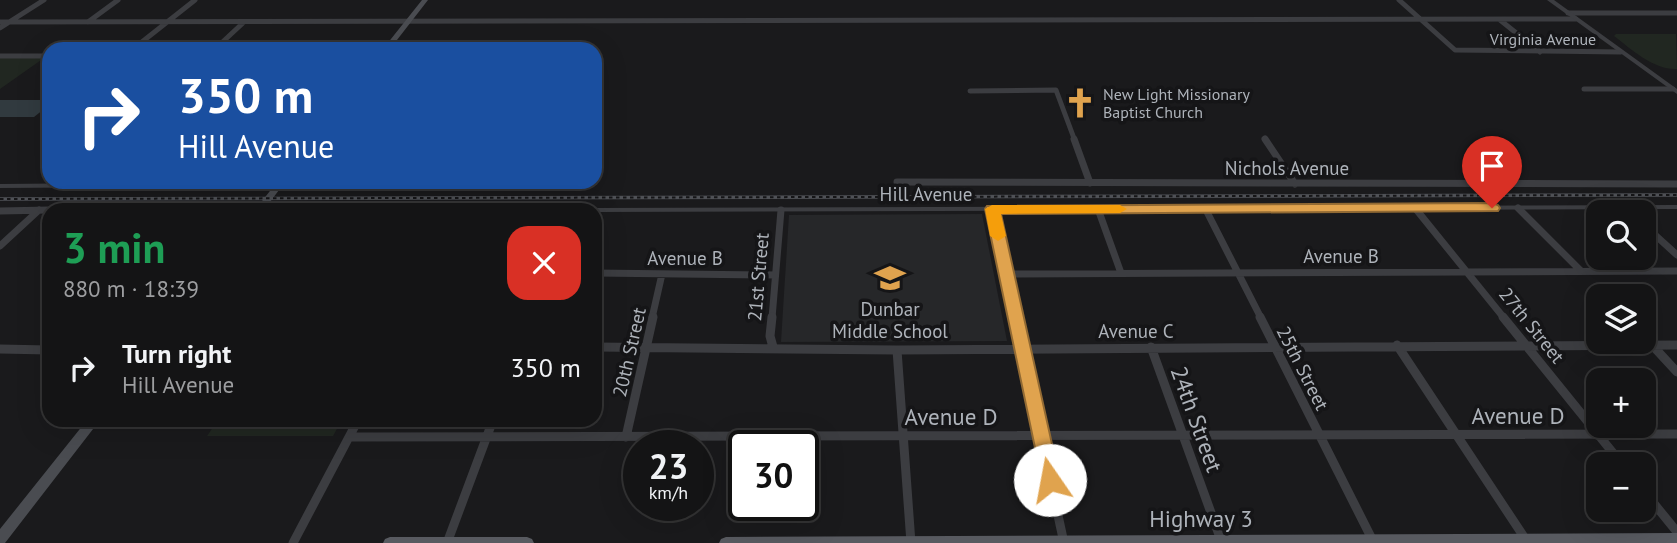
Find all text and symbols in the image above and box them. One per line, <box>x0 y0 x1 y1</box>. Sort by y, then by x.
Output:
street label: Virginia Avenue <box>1489 29 1596 49</box>
text: 350 m <box>178 63 313 127</box>
icon: right <box>63 70 154 161</box>
place label: New Light Missionary Baptist Church <box>1103 84 1250 122</box>
church icon: New Light Missionary Baptist Church <box>1063 86 1097 120</box>
text: Hill Avenue <box>178 125 334 167</box>
pin <box>1462 136 1522 208</box>
icon: arrive <box>1473 147 1511 185</box>
street label: Nichols Avenue <box>1225 156 1349 180</box>
street label: Hill Avenue <box>880 182 972 206</box>
map controls <box>1586 200 1656 522</box>
button: search <box>1586 200 1656 270</box>
text: 3 min <box>63 220 165 275</box>
button: close <box>507 226 581 300</box>
street label: 21st Street <box>742 231 774 322</box>
street label: Avenue B <box>1303 244 1379 268</box>
street label: Avenue B <box>647 246 723 270</box>
school or university icon: Dunbar Middle School <box>873 261 907 295</box>
text: 880 m · 18:39 <box>63 274 199 303</box>
street label: 27th Street <box>1494 282 1570 368</box>
button: layers <box>1586 284 1656 354</box>
place label: Dunbar Middle School <box>832 297 948 343</box>
street label: 20th Street <box>607 304 651 399</box>
street label: Avenue C <box>1098 319 1174 343</box>
street label: 25th Street <box>1272 322 1335 415</box>
text: Turn right <box>122 337 231 370</box>
icon: right <box>63 349 101 387</box>
text: 350 m <box>510 351 581 384</box>
street label: 24th Street <box>1165 362 1230 476</box>
button: + <box>1586 368 1656 438</box>
text: Hill Avenue <box>122 370 234 399</box>
street label: Avenue D <box>1471 401 1565 430</box>
street label: Avenue D <box>904 402 998 431</box>
speed limit sign: 30 <box>728 430 819 521</box>
text: 23 <box>649 443 688 489</box>
position arrow <box>1013 443 1087 517</box>
button: − <box>1586 452 1656 522</box>
text: km/h <box>649 481 688 504</box>
street label: Highway 3 <box>1149 504 1253 533</box>

